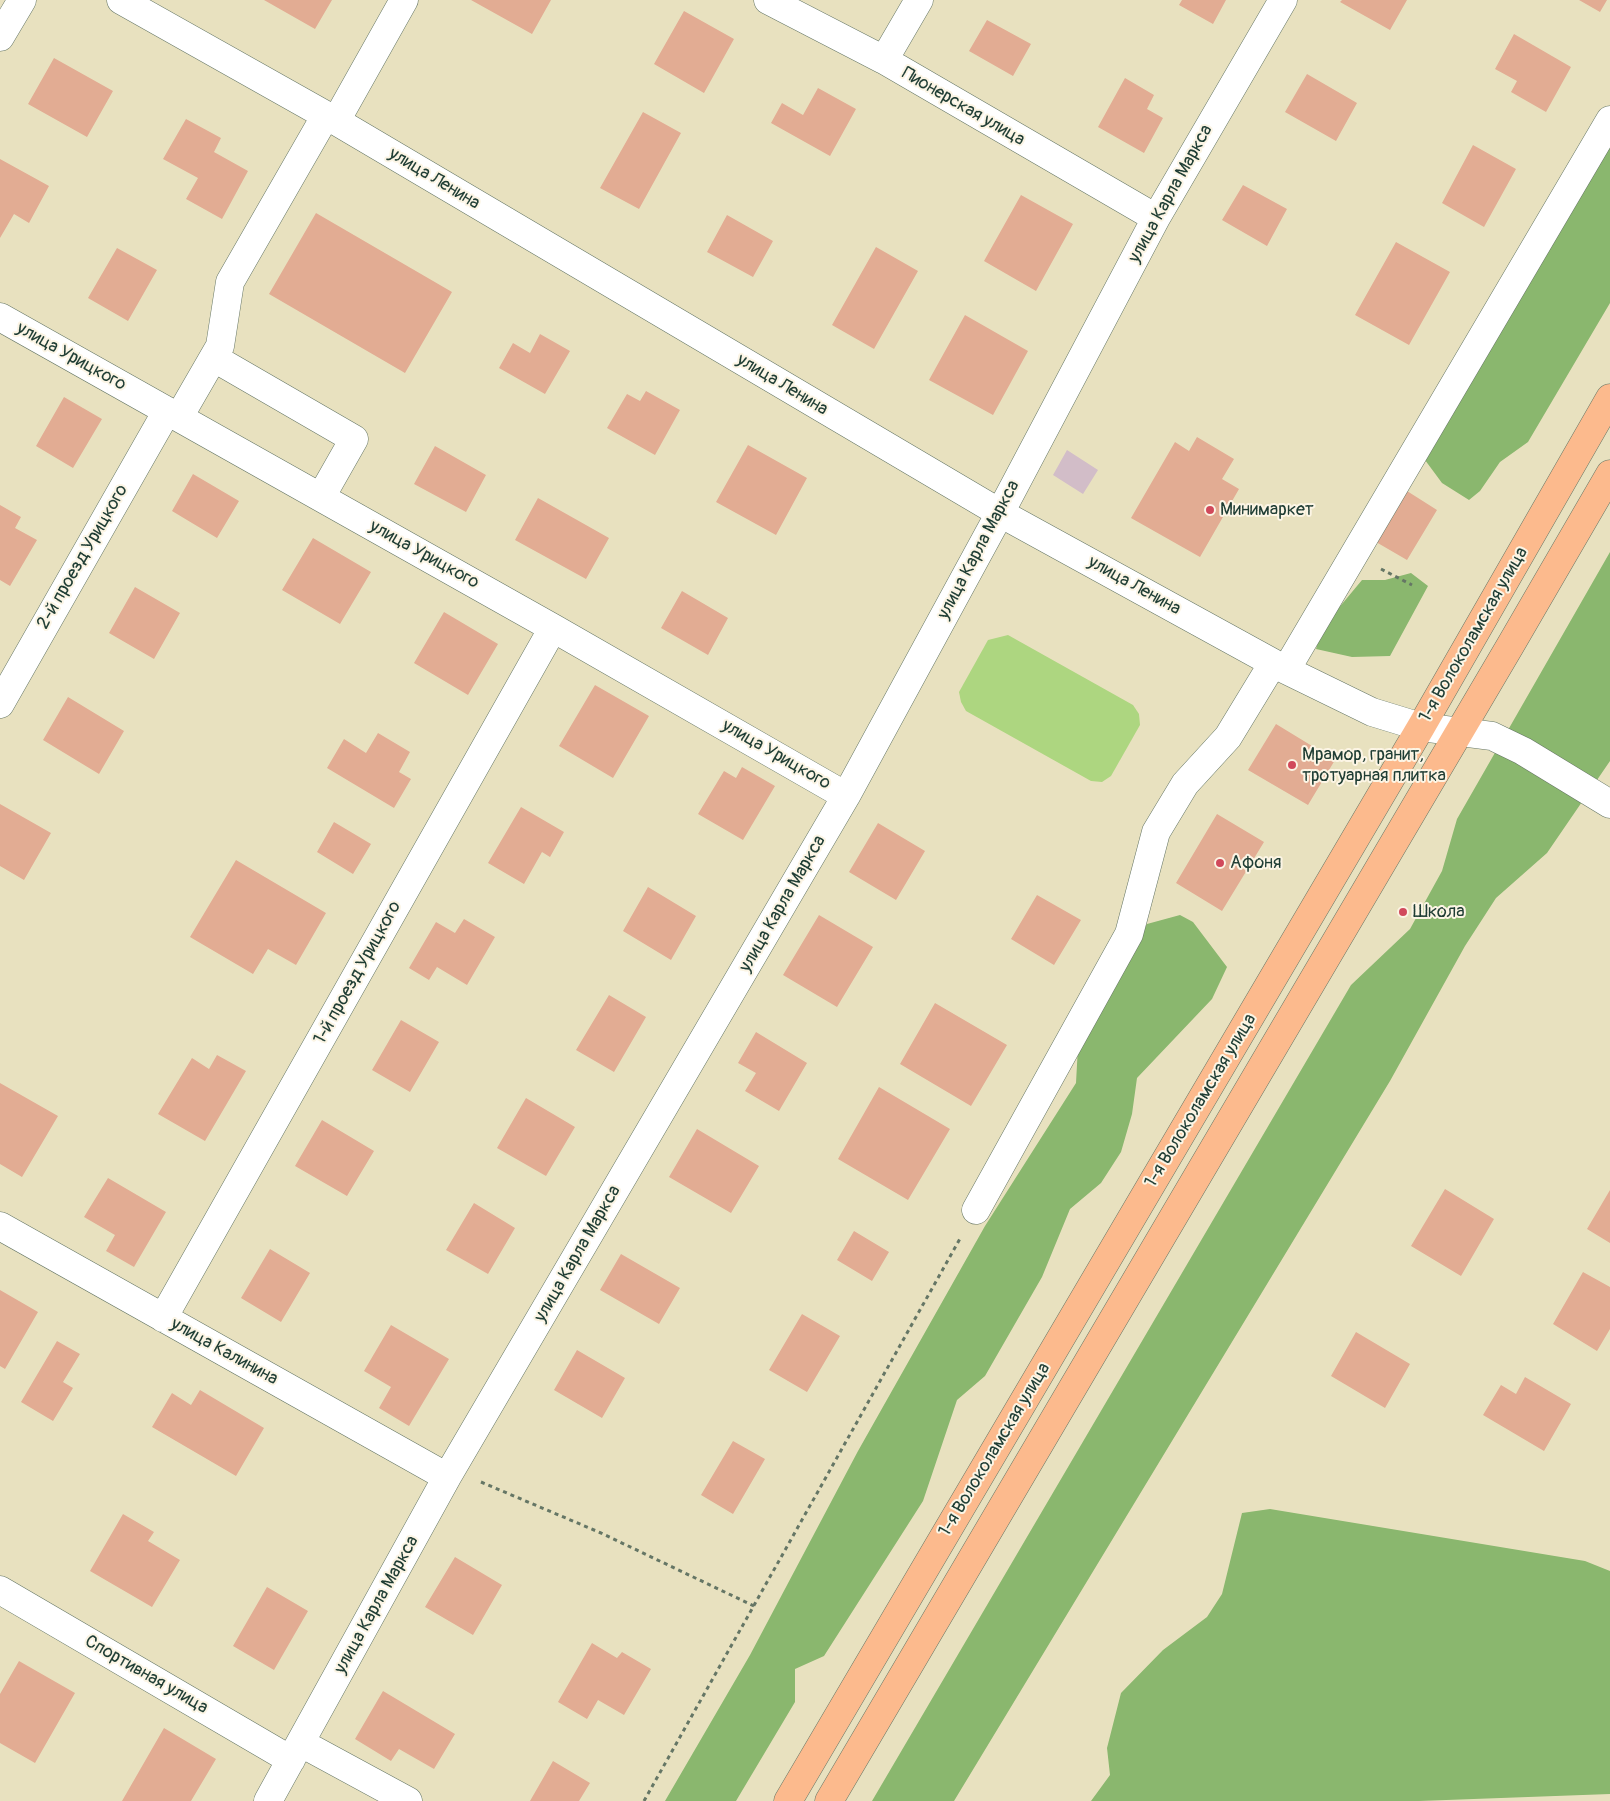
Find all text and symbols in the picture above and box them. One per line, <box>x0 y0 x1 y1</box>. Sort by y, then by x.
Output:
street label: Пионерская улица <box>897 63 1029 151</box>
street label: улица Карла Маркса <box>1124 121 1218 267</box>
street label: улица Ленина <box>384 143 484 215</box>
street label: улица Урицкого <box>12 318 130 396</box>
street label: улица Ленина <box>732 349 832 421</box>
street label: улица Карла Маркса <box>933 477 1025 623</box>
street label: 2-й проезд Урицкого <box>33 481 133 633</box>
place label: Минимаркет <box>1220 499 1314 521</box>
marker: Минимаркет <box>1204 504 1216 516</box>
street label: улица Урицкого <box>365 516 483 594</box>
street label: 1-я Волоколамская улица <box>1415 544 1533 726</box>
street label: улица Ленина <box>1084 552 1184 620</box>
street label: улица Урицкого <box>718 715 834 795</box>
place label: Мрамор, гранит, тротуарная плитка <box>1302 744 1446 786</box>
marker: Мрамор, гранит, тротуарная плитка <box>1286 759 1298 771</box>
street label: улица Карла Маркса <box>735 832 831 976</box>
place label: Афоня <box>1230 852 1281 874</box>
marker: Афоня <box>1214 857 1226 869</box>
street label: 1-й проезд Урицкого <box>310 898 406 1048</box>
place label: Школа <box>1413 901 1465 923</box>
marker: Школа <box>1397 906 1409 918</box>
street label: 1-я Волоколамская улица <box>1141 1010 1261 1192</box>
street label: улица Карла Маркса <box>530 1182 626 1326</box>
street label: улица Калинина <box>167 1314 281 1390</box>
street label: 1-я Волоколамская улица <box>935 1359 1055 1541</box>
street label: улица Карла Маркса <box>330 1532 424 1678</box>
street label: Спортивная улица <box>80 1631 212 1719</box>

